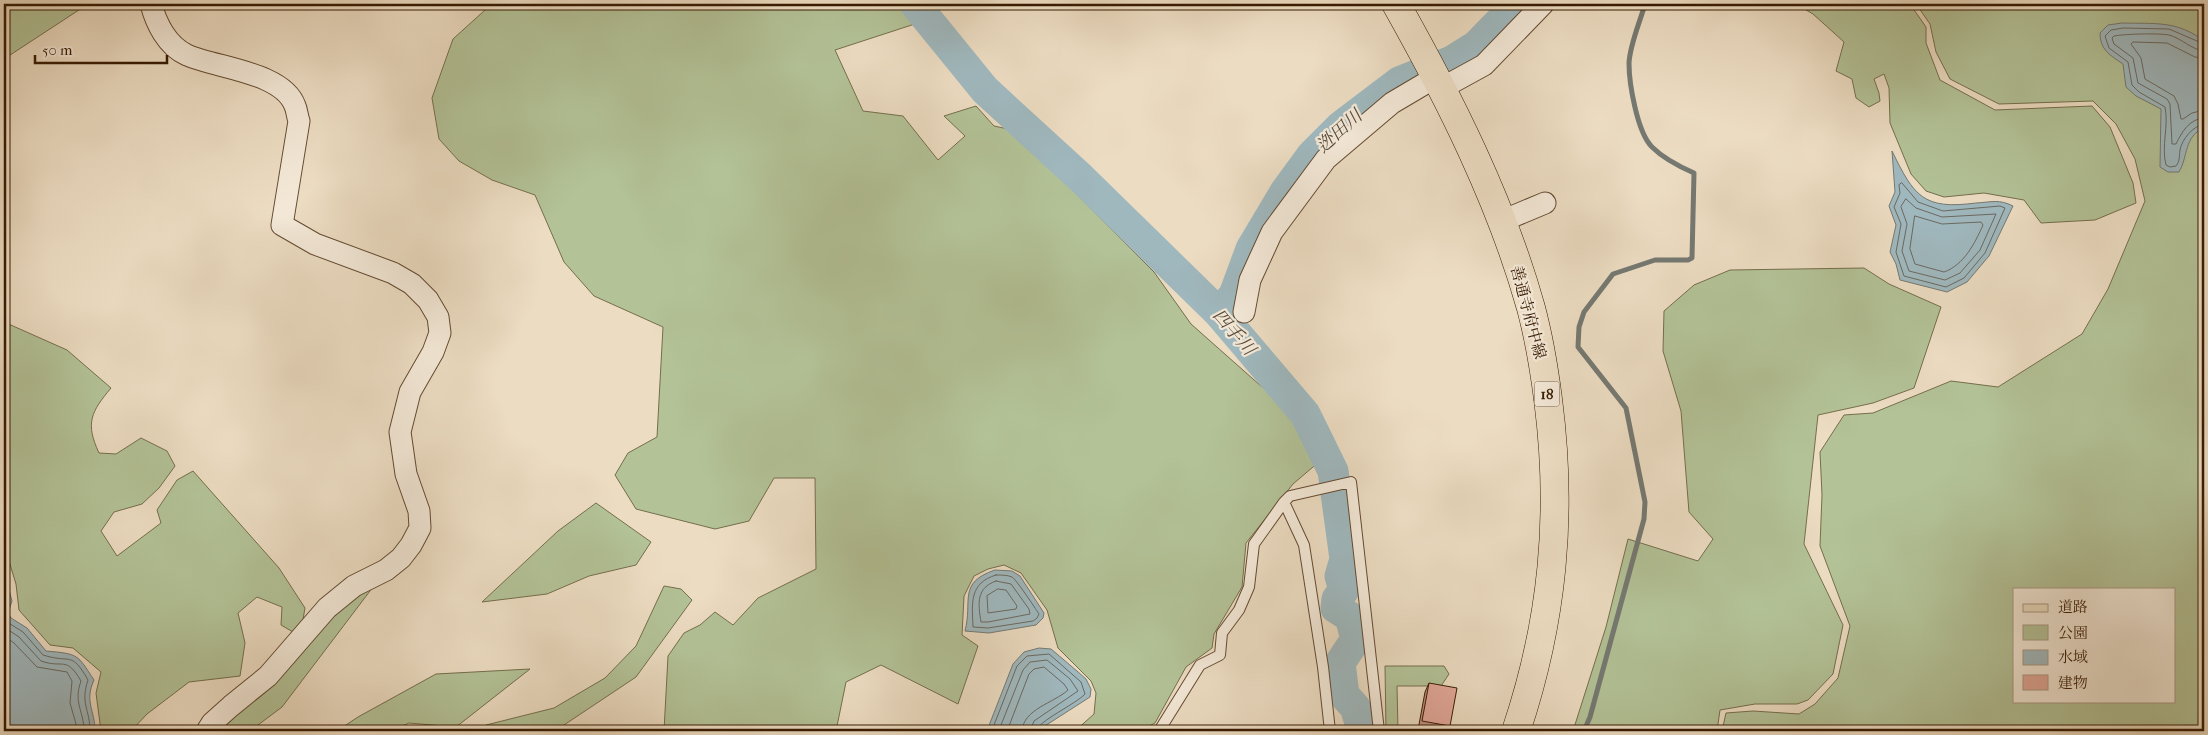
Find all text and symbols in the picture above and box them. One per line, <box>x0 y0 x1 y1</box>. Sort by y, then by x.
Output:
scale bar <box>35 32 168 64</box>
text: 50 m <box>42 41 73 59</box>
water label: 迯田川 <box>1312 104 1368 157</box>
street label: 善通寺府中線 <box>1507 263 1550 361</box>
water label: 四手川 <box>1208 305 1261 361</box>
road number: 18 <box>1534 382 1560 406</box>
legend <box>2013 588 2176 702</box>
text: 道路 <box>2058 598 2088 616</box>
text: 公園 <box>2058 624 2088 642</box>
text: 水域 <box>2058 648 2088 666</box>
text: 建物 <box>2058 674 2088 692</box>

